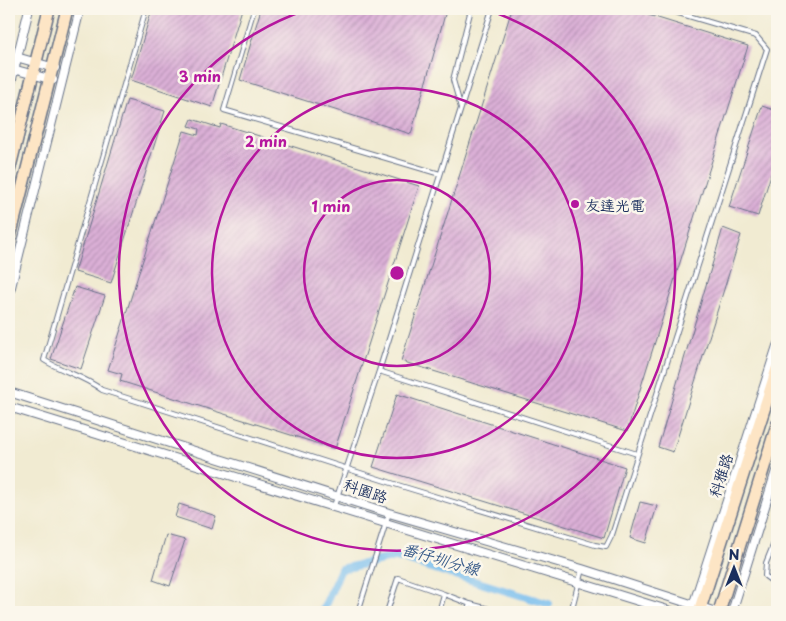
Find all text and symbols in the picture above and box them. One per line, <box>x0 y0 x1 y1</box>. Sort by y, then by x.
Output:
text: 3 min <box>179 64 221 87</box>
text: 2 min <box>245 129 287 152</box>
place label: 友達光電 <box>585 193 645 216</box>
text: 1 min <box>312 194 350 217</box>
marker: 友達光電 <box>569 198 581 210</box>
centre of rings <box>388 264 406 282</box>
street label: 科雅路 <box>702 450 738 500</box>
street label: 科園路 <box>341 472 391 508</box>
water label: 番仔圳分線 <box>399 535 484 581</box>
north arrow <box>708 544 758 594</box>
text: N <box>728 544 740 565</box>

